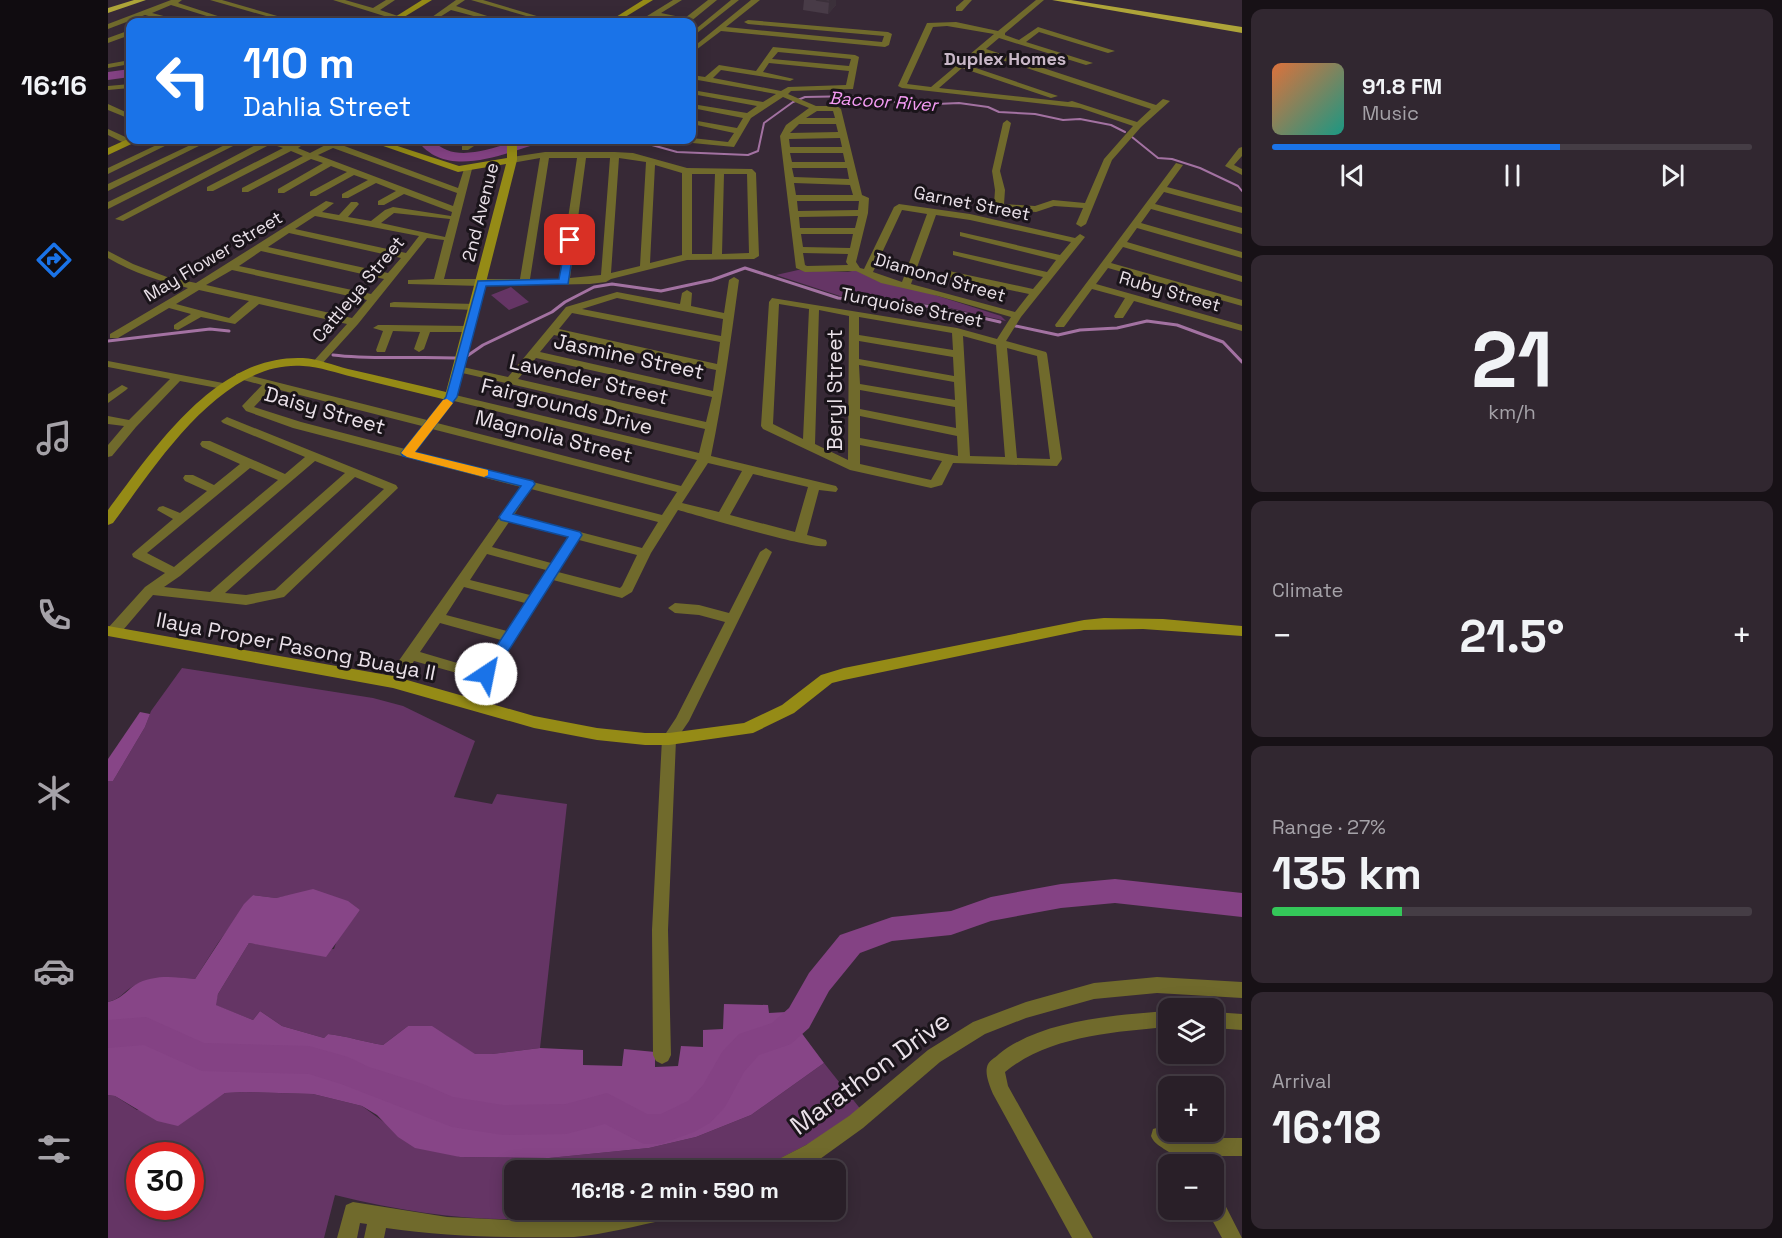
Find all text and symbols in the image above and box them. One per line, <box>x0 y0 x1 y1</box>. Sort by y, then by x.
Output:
text: 110 m <box>243 37 355 90</box>
icon: left <box>144 42 222 120</box>
district label: Duplex Homes <box>944 47 1066 70</box>
text: 16:16 <box>21 68 87 103</box>
text: 91.8 FM <box>1362 72 1442 100</box>
water label: Bacoor River <box>828 86 940 116</box>
text: Dahlia Street <box>243 89 411 124</box>
text: Music <box>1362 100 1419 126</box>
icon: previous <box>1336 159 1369 192</box>
icon: pause <box>1496 159 1529 192</box>
icon: next <box>1656 159 1689 192</box>
street label: 2nd Avenue <box>457 160 503 264</box>
street label: Garnet Street <box>912 180 1032 226</box>
street label: May Flower Street <box>139 206 287 306</box>
pin <box>544 214 595 265</box>
icon: arrive <box>553 223 586 256</box>
street label: Cattleya Street <box>307 231 409 347</box>
icon: directions <box>33 239 75 281</box>
street label: Diamond Street <box>872 247 1008 307</box>
street label: Ruby Street <box>1117 266 1223 316</box>
street label: Turquoise Street <box>839 282 985 332</box>
text: 21 <box>1471 310 1553 410</box>
street label: Jasmine Street <box>551 327 707 385</box>
street label: Beryl Street <box>821 329 848 451</box>
street label: Lavender Street <box>507 348 671 410</box>
street label: Fairgrounds Drive <box>478 372 656 440</box>
street label: Daisy Street <box>261 380 389 440</box>
text: km/h <box>1488 399 1536 425</box>
street label: Magnolia Street <box>473 403 635 469</box>
icon: music <box>33 417 75 459</box>
text: Climate <box>1272 577 1343 603</box>
icon: phone <box>33 594 75 636</box>
street label: Ilaya Proper Pasong Buaya II <box>154 606 438 686</box>
text: 21.5° <box>1459 608 1565 665</box>
text: − <box>1272 615 1292 657</box>
text: + <box>1732 615 1752 657</box>
position arrow <box>454 642 518 706</box>
icon: climate <box>33 772 75 814</box>
text: Range · 27% <box>1272 814 1386 840</box>
text: 135 km <box>1272 845 1422 902</box>
icon: car <box>33 950 75 992</box>
map controls <box>1158 998 1224 1220</box>
button: layers <box>1158 998 1224 1064</box>
street label: Marathon Drive <box>783 1003 957 1143</box>
text: Arrival <box>1272 1068 1331 1094</box>
button: + <box>1158 1076 1224 1142</box>
text: 16:18 <box>1272 1099 1381 1156</box>
icon: filters <box>33 1128 75 1170</box>
speed limit sign: 30 <box>126 1142 204 1220</box>
button: − <box>1158 1154 1224 1220</box>
text: 16:18 · 2 min · 590 m <box>571 1176 779 1204</box>

